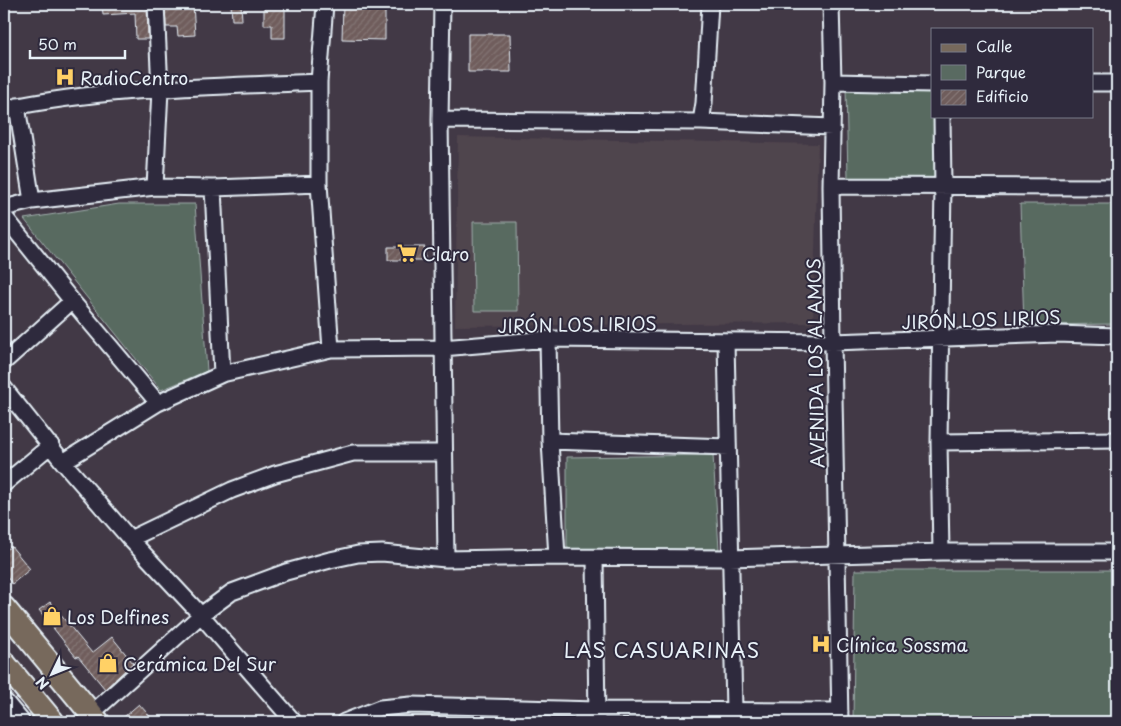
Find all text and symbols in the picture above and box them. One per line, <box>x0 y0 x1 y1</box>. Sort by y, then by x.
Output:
scale bar <box>30 28 125 60</box>
legend <box>931 28 1094 118</box>
text: 50 m <box>38 32 77 55</box>
text: Calle <box>976 34 1013 57</box>
text: Parque <box>976 60 1026 83</box>
place label: RadioCentro <box>80 64 188 91</box>
hospital icon: RadioCentro <box>54 66 76 88</box>
text: Edificio <box>976 84 1029 107</box>
place label: Claro <box>422 240 469 267</box>
supermarket icon: Claro <box>396 242 418 264</box>
street label: AVENIDA LOS ALAMOS <box>800 258 830 468</box>
street label: JIRÓN LOS LIRIOS <box>901 303 1061 335</box>
street label: JIRÓN LOS LIRIOS <box>497 309 657 339</box>
place label: Los Delfines <box>67 603 169 630</box>
shop icon: Los Delfines <box>41 605 63 627</box>
place label: Clínica Sossma <box>836 631 969 658</box>
hospital icon: Clínica Sossma <box>810 633 832 655</box>
district label: LAS CASUARINAS <box>564 635 760 665</box>
north arrow <box>28 648 78 698</box>
place label: Cerámica Del Sur <box>123 650 277 677</box>
shop icon: Cerámica Del Sur <box>97 652 119 674</box>
text: N <box>31 672 54 694</box>

